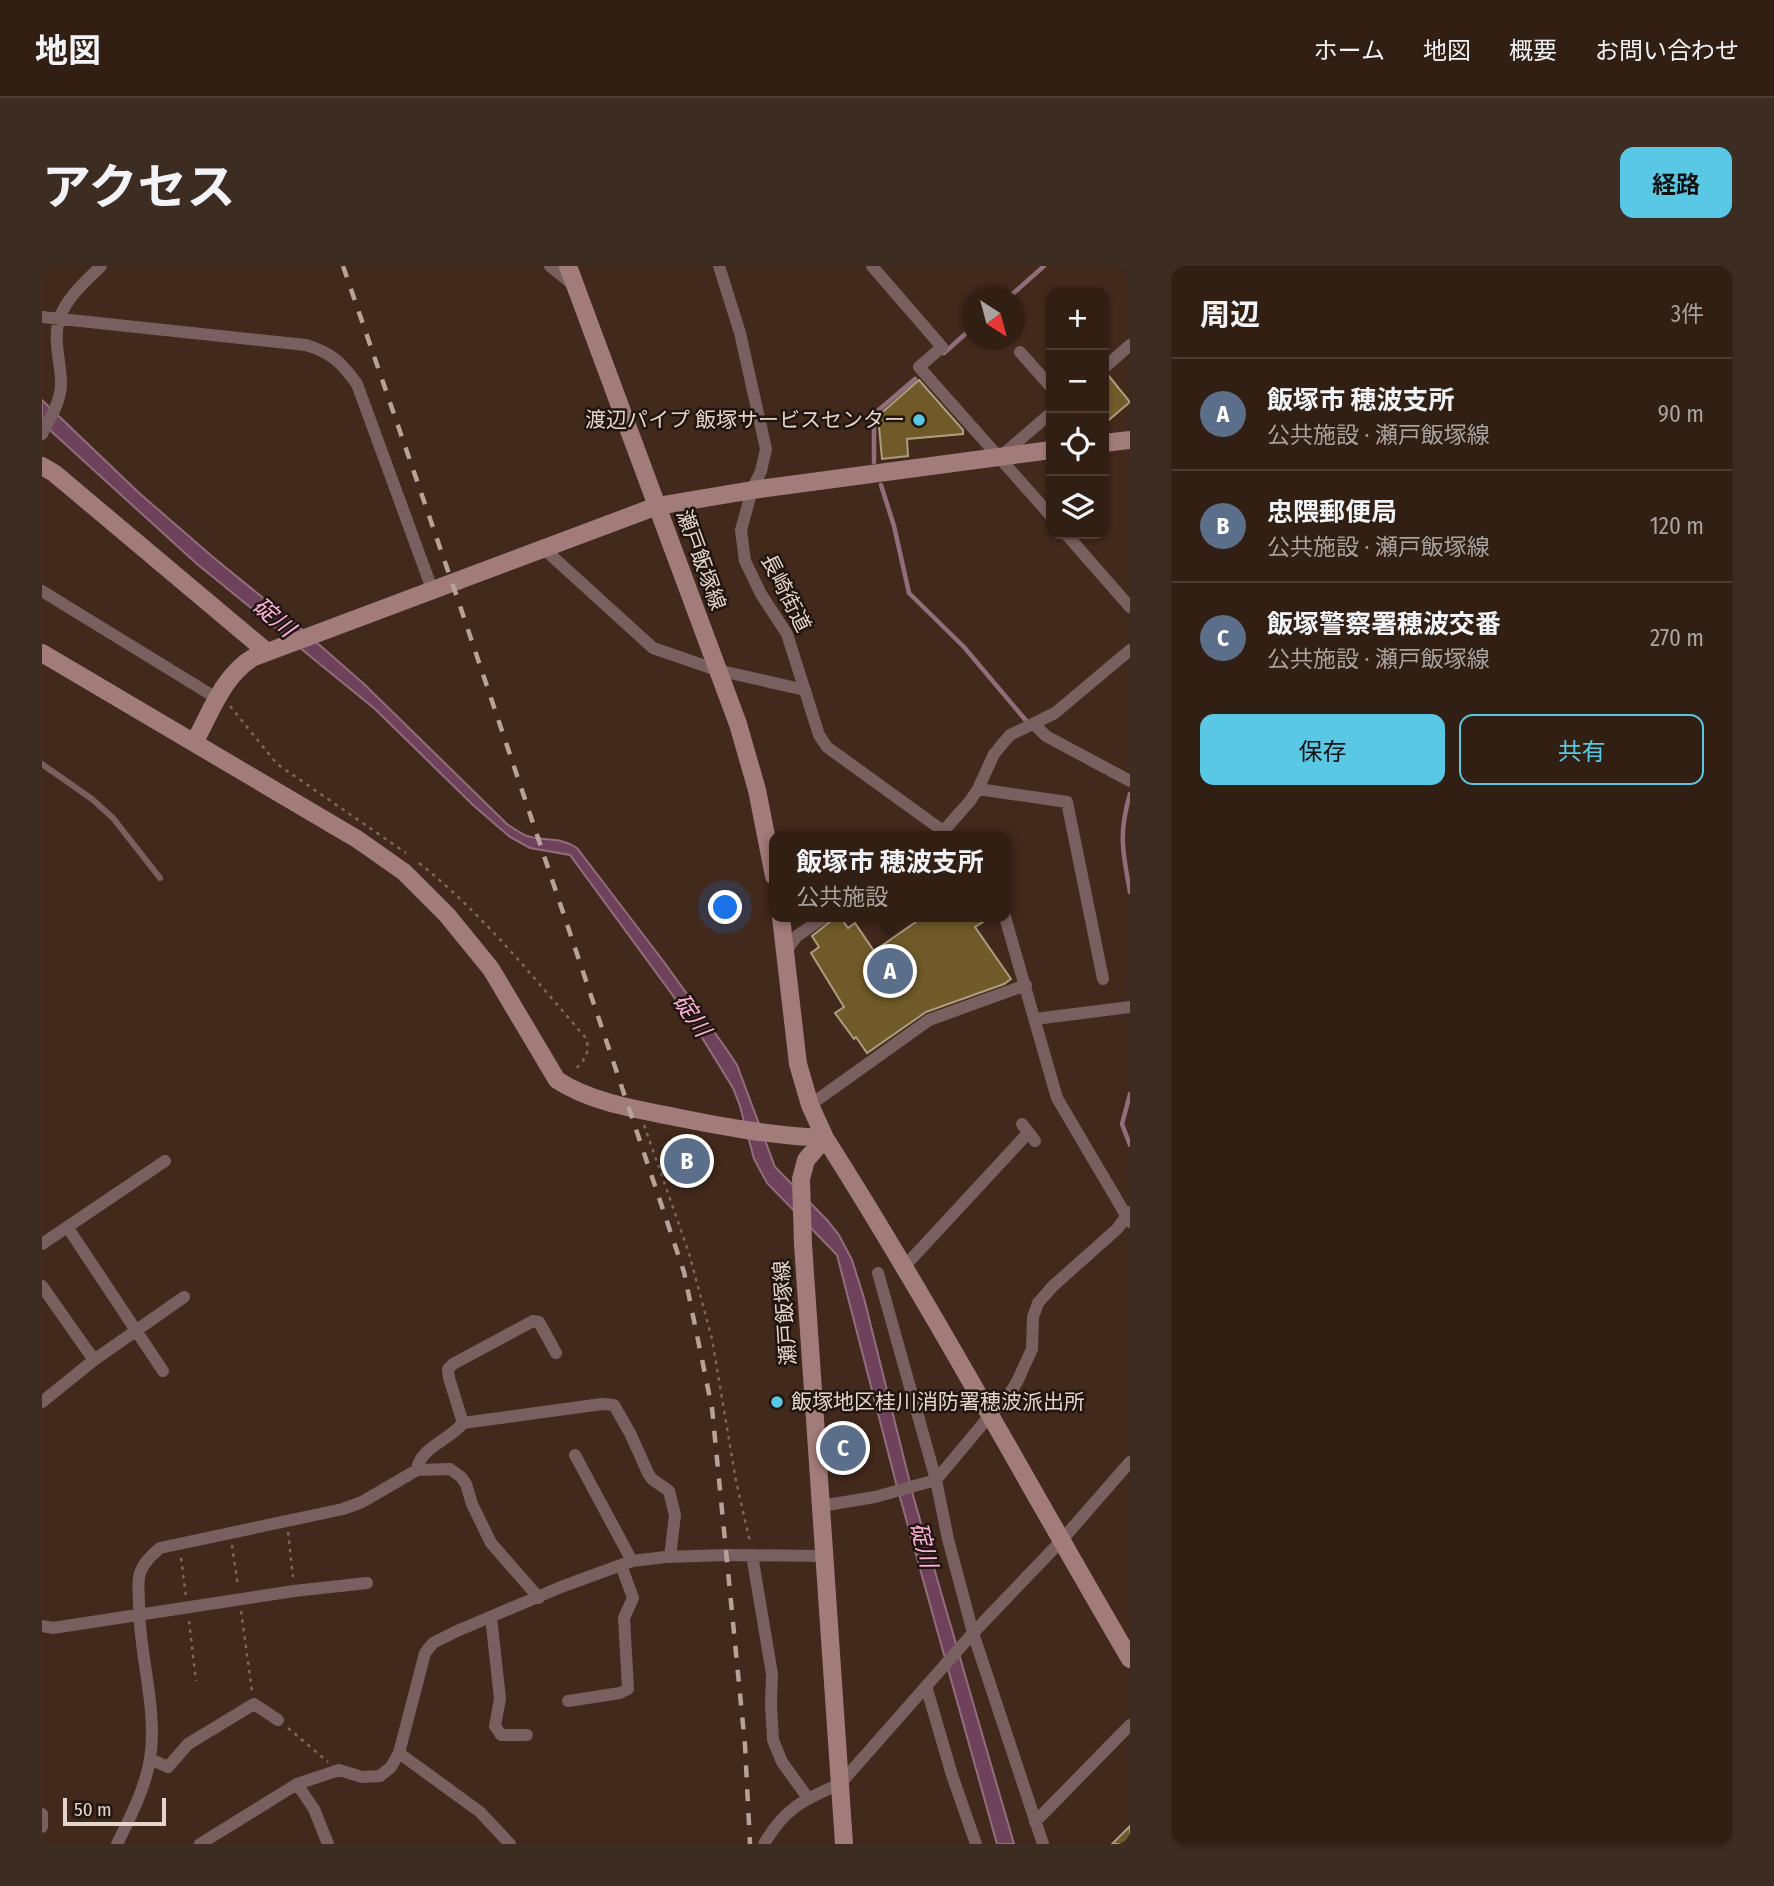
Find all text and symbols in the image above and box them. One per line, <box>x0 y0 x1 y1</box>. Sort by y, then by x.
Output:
text: 地図 <box>35 31 101 71</box>
text: ホーム <box>1314 37 1385 65</box>
text: 地図 <box>1423 37 1471 65</box>
text: 概要 <box>1509 37 1557 65</box>
text: お問い合わせ <box>1595 37 1739 65</box>
button: 経路 <box>1620 147 1732 218</box>
text: アクセス <box>42 158 236 217</box>
north arrow <box>962 287 1025 350</box>
map controls <box>1046 287 1109 539</box>
button: + <box>1046 287 1109 350</box>
text: 周辺 <box>1200 297 1260 333</box>
text: 3件 <box>1671 300 1704 328</box>
button: − <box>1046 350 1109 413</box>
text: 飯塚市 穂波支所 <box>1267 385 1454 416</box>
text: A <box>1217 400 1229 428</box>
text: 90 m <box>1658 400 1704 428</box>
place label: 渡辺パイプ 飯塚サービスセンター <box>585 407 905 433</box>
marker: 渡辺パイプ 飯塚サービスセンター <box>911 412 927 428</box>
button: locate <box>1046 413 1109 476</box>
text: 公共施設 · 瀬戸飯塚線 <box>1267 421 1490 449</box>
button: layers <box>1046 476 1109 539</box>
text: 忠隈郵便局 <box>1267 497 1397 528</box>
street label: 瀬戸飯塚線 <box>671 506 731 614</box>
text: B <box>1217 512 1229 540</box>
text: 120 m <box>1650 512 1704 540</box>
text: 公共施設 · 瀬戸飯塚線 <box>1267 533 1490 561</box>
street label: 長崎街道 <box>755 550 817 636</box>
water label: 碇川 <box>247 591 303 644</box>
text: 飯塚警察署穂波交番 <box>1267 609 1501 640</box>
text: C <box>1217 624 1229 652</box>
text: 270 m <box>1650 624 1704 652</box>
text: 公共施設 · 瀬戸飯塚線 <box>1267 645 1490 673</box>
button: 保存 <box>1200 714 1445 785</box>
button: 共有 <box>1459 714 1704 785</box>
popup <box>769 831 1011 922</box>
text: 飯塚市 穂波支所 <box>796 847 984 878</box>
text: 公共施設 <box>796 883 888 911</box>
your location <box>708 890 742 924</box>
pin: A <box>867 945 913 997</box>
water label: 碇川 <box>667 988 718 1044</box>
pin: B <box>664 1135 710 1187</box>
street label: 瀬戸飯塚線 <box>768 1260 802 1366</box>
place label: 飯塚地区桂川消防署穂波派出所 <box>791 1389 1085 1415</box>
marker: 飯塚地区桂川消防署穂波派出所 <box>769 1394 785 1410</box>
pin: C <box>820 1422 866 1474</box>
water label: 碇川 <box>905 1519 944 1574</box>
scale bar <box>63 1795 166 1827</box>
text: 50 m <box>74 1798 112 1821</box>

